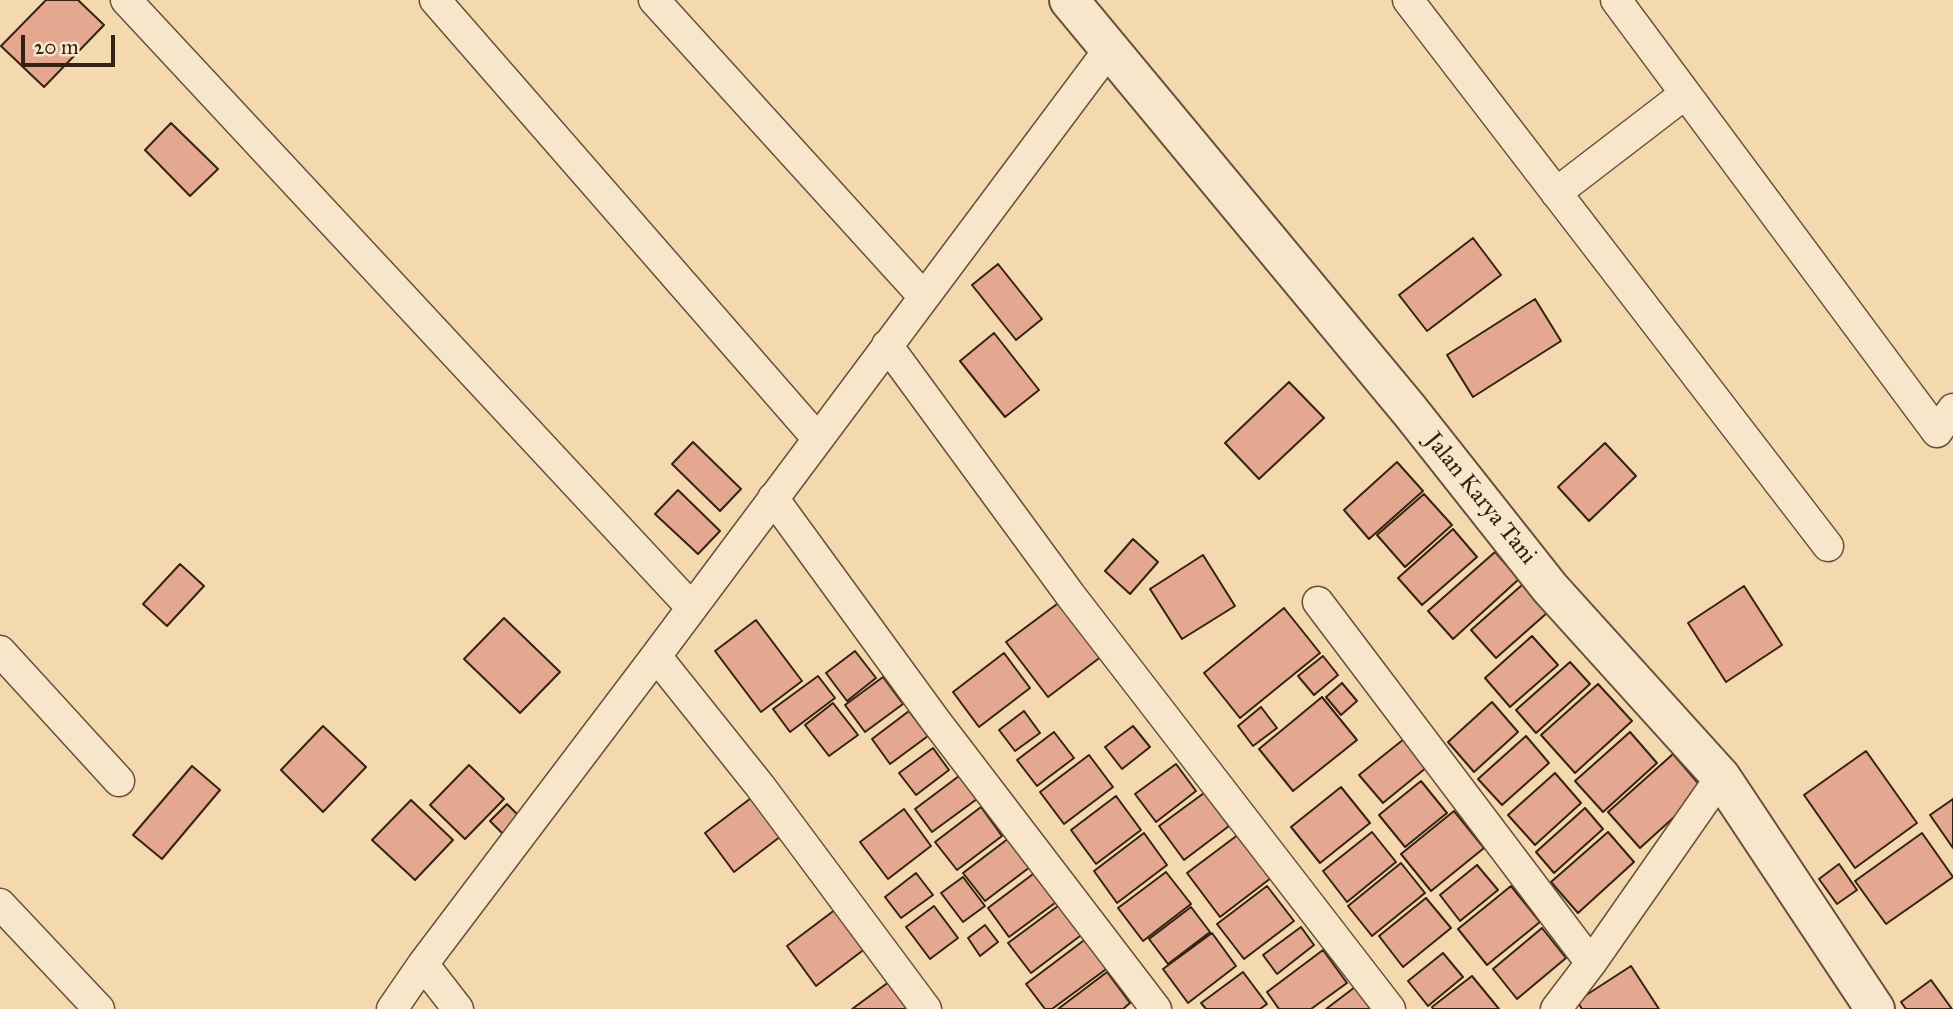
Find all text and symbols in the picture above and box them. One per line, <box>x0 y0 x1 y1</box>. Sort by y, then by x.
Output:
scale bar <box>24 21 119 65</box>
text: 20 m <box>34 34 79 60</box>
street label: Jalan Karya Tani <box>1418 427 1542 571</box>

